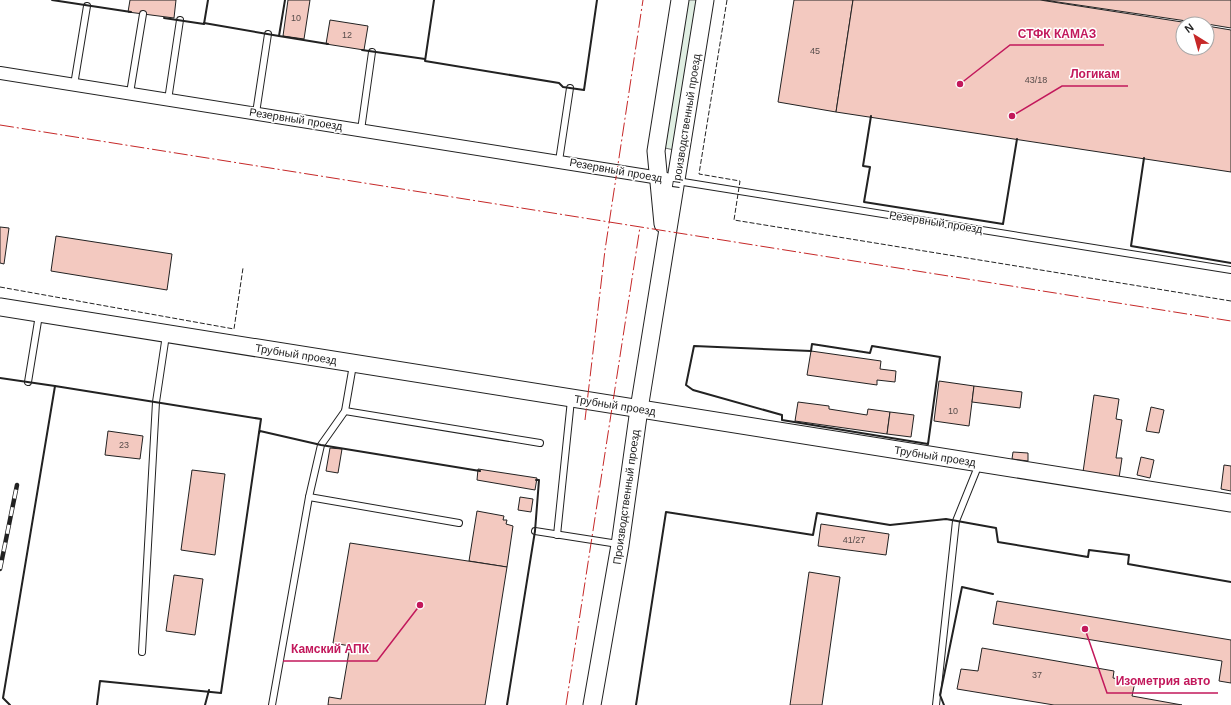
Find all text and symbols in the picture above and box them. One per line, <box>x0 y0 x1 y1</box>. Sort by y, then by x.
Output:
house number: 10 <box>291 13 301 23</box>
north arrow <box>1175 16 1215 56</box>
callout: СТФК КАМАЗ <box>1010 21 1104 45</box>
text: N <box>1182 21 1196 35</box>
text: СТФК КАМАЗ <box>1018 27 1096 41</box>
house number: 12 <box>342 30 352 40</box>
house number: 45 <box>810 46 820 56</box>
street label: Производственный проезд <box>669 52 703 189</box>
callout: Логикам <box>1062 62 1128 86</box>
text: Логикам <box>1070 67 1120 81</box>
house number: 43/18 <box>1025 75 1047 85</box>
street label: Резервный проезд <box>249 106 344 132</box>
street label: Резервный проезд <box>569 156 664 184</box>
street label: Резервный проезд <box>889 209 984 235</box>
street label: Трубный проезд <box>254 342 338 366</box>
street label: Трубный проезд <box>573 393 657 417</box>
house number: 10 <box>948 406 958 416</box>
street label: Производственный проезд <box>611 428 642 565</box>
house number: 23 <box>119 440 129 450</box>
street label: Трубный проезд <box>893 444 977 468</box>
house number: 41/27 <box>843 535 865 545</box>
callout: Камский АПК <box>283 637 377 661</box>
text: Камский АПК <box>291 642 370 656</box>
callout: Изометрия авто <box>1107 669 1218 693</box>
house number: 37 <box>1032 670 1042 680</box>
text: Изометрия авто <box>1116 674 1210 688</box>

